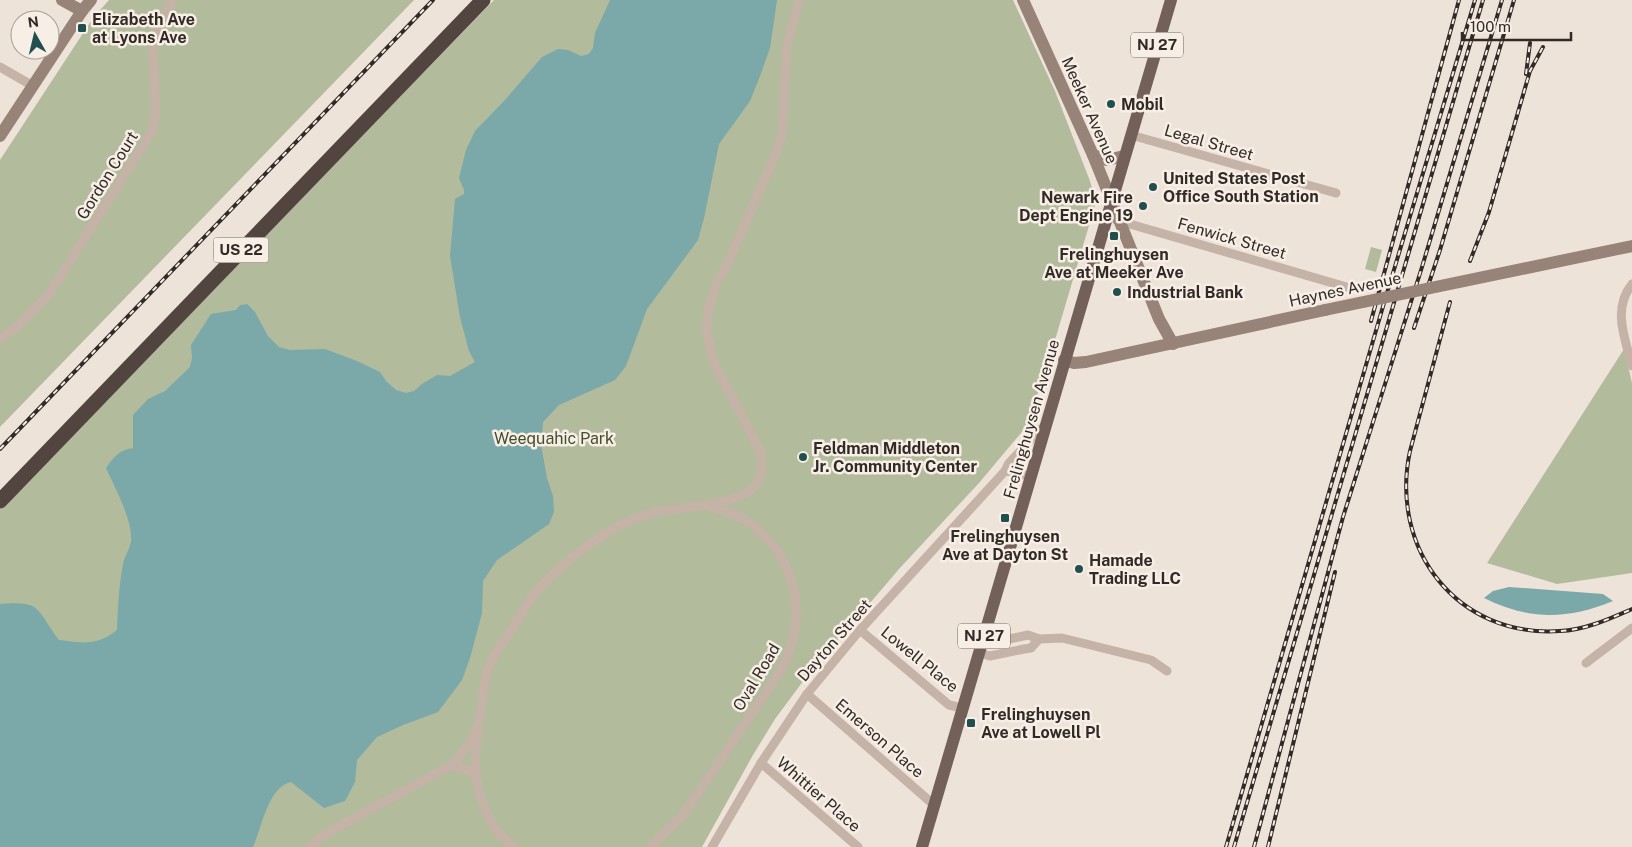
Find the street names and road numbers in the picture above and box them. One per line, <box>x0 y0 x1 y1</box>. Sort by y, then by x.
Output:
road number: NJ 27 <box>1131 32 1183 58</box>
street label: Meeker Avenue <box>1057 54 1122 167</box>
street label: Legal Street <box>1162 121 1256 164</box>
street label: Gordon Court <box>73 128 142 223</box>
street label: Fenwick Street <box>1175 214 1288 263</box>
road number: US 22 <box>214 238 268 262</box>
street label: Haynes Avenue <box>1287 268 1403 311</box>
street label: Frelinghuysen Avenue <box>1000 337 1063 501</box>
street label: Dayton Street <box>793 595 875 685</box>
street label: Lowell Place <box>877 622 962 696</box>
road number: NJ 27 <box>958 624 1010 648</box>
street label: Oval Road <box>729 640 784 714</box>
street label: Emerson Place <box>832 695 928 782</box>
street label: Whittier Place <box>773 753 864 836</box>

